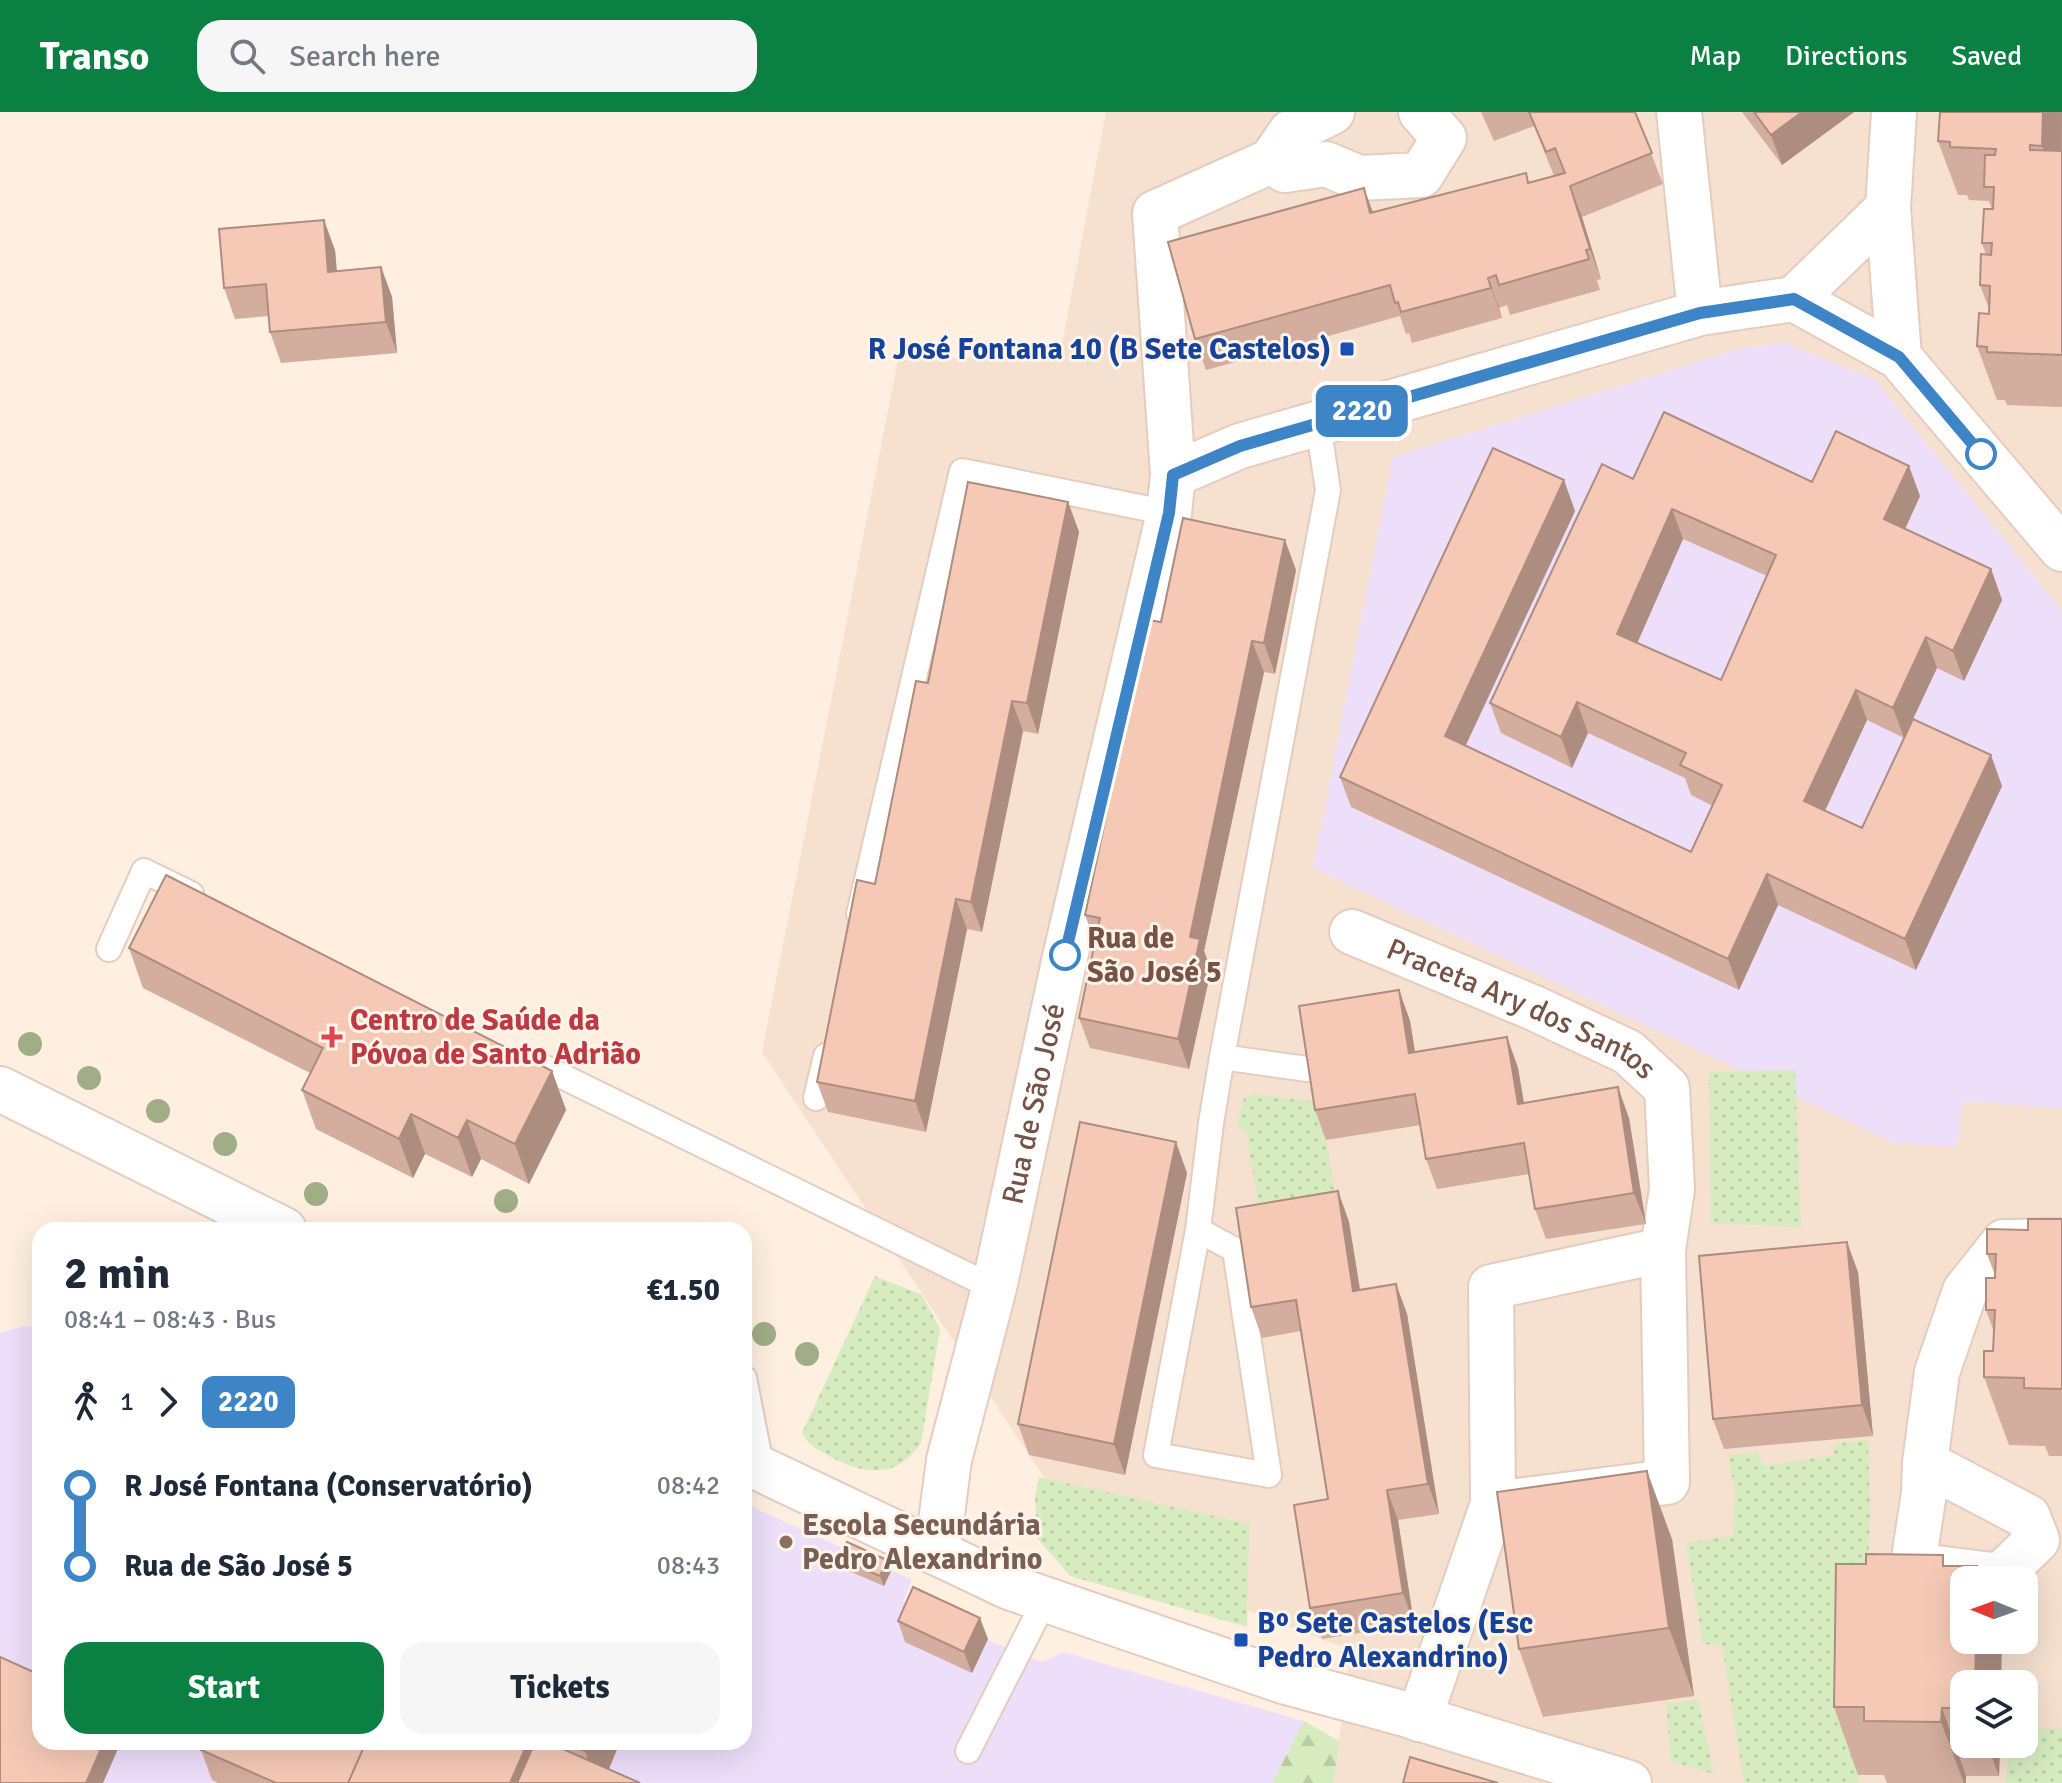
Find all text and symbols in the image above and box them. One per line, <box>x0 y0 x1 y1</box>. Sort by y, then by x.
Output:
search box <box>197 20 757 92</box>
text: Transo <box>40 33 149 80</box>
icon: search <box>225 34 269 78</box>
text: Search here <box>289 38 441 75</box>
text: Map <box>1689 39 1741 73</box>
text: Directions <box>1785 39 1907 73</box>
text: Saved <box>1951 39 2022 73</box>
place label: R José Fontana 10 (B Sete Castelos) <box>868 331 1331 368</box>
marker: R José Fontana 10 (B Sete Castelos) <box>1338 340 1356 358</box>
line badge: 2220 <box>1306 385 1418 437</box>
text: 2220 <box>1332 394 1392 428</box>
unlabelled marker <box>1966 439 1996 469</box>
place label: Rua de São José 5 <box>1087 920 1222 991</box>
street label: Praceta Ary dos Santos <box>1381 931 1663 1087</box>
marker: Rua de São José 5 <box>1050 940 1080 970</box>
street label: Rua de São José <box>994 1000 1074 1208</box>
place label: Centro de Saúde da Póvoa de Santo Adrião <box>350 1002 641 1073</box>
marker: Centro de Saúde da Póvoa de Santo Adrião <box>321 1026 343 1048</box>
text: 2 min <box>64 1247 170 1301</box>
text: €1.50 <box>647 1272 720 1309</box>
text: 08:41 – 08:43 · Bus <box>64 1304 276 1336</box>
icon: walk <box>64 1380 108 1424</box>
icon: forward <box>146 1380 190 1424</box>
text: 2220 <box>218 1385 279 1419</box>
text: 1 <box>120 1386 134 1418</box>
text: R José Fontana (Conservatório) <box>124 1468 533 1505</box>
text: 08:42 <box>657 1470 720 1502</box>
place label: Escola Secundária Pedro Alexandrino <box>802 1507 1042 1578</box>
marker: Escola Secundária Pedro Alexandrino <box>777 1533 795 1551</box>
text: Rua de São José 5 <box>124 1548 353 1585</box>
text: 08:43 <box>657 1550 720 1582</box>
north arrow <box>1950 1566 2038 1654</box>
map controls <box>1950 1566 2038 1758</box>
place label: Bº Sete Castelos (Esc Pedro Alexandrino) <box>1257 1605 1533 1676</box>
marker: Bº Sete Castelos (Esc Pedro Alexandrino) <box>1232 1631 1250 1649</box>
button: Start <box>64 1642 384 1734</box>
button: Tickets <box>400 1642 720 1734</box>
button: layers <box>1950 1670 2038 1758</box>

